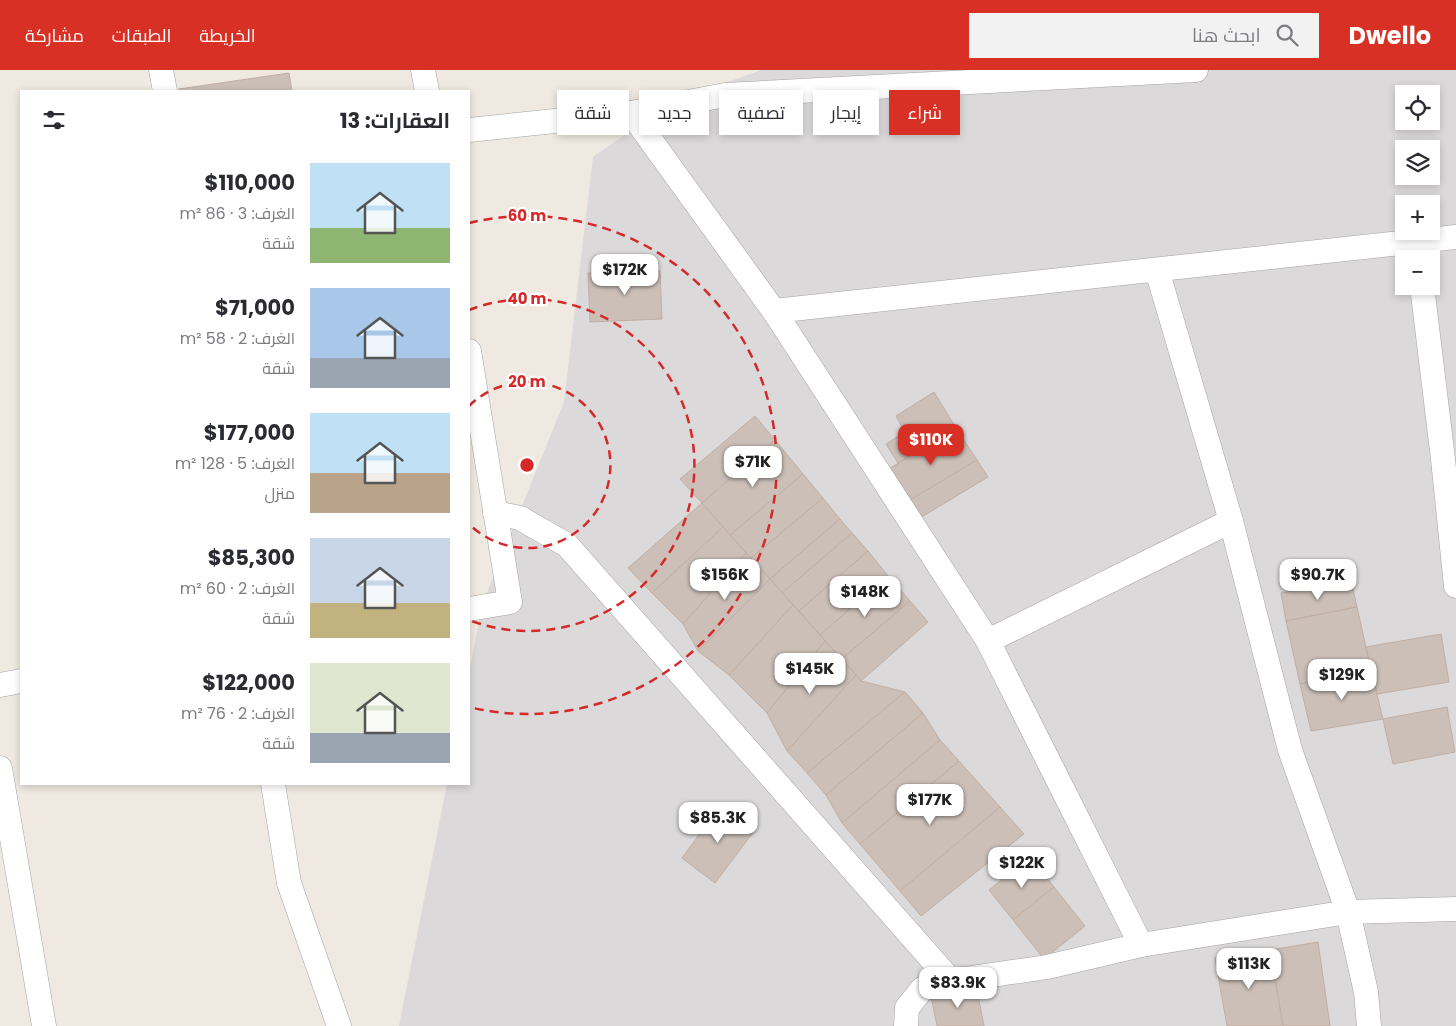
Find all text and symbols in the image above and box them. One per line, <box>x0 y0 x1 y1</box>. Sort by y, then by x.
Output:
search box <box>969 13 1319 58</box>
text: Dwello <box>1349 19 1431 52</box>
icon: search <box>1273 21 1301 49</box>
text: ابحث هنا <box>1192 22 1261 49</box>
text: مشاركة <box>25 23 84 48</box>
text: الطبقات <box>112 23 171 48</box>
text: الخريطة <box>199 23 256 48</box>
map controls <box>1395 85 1440 295</box>
button: locate <box>1395 85 1440 130</box>
chip: شقة <box>557 90 629 135</box>
chip: جديد <box>639 90 709 135</box>
chip: تصفية <box>719 90 803 135</box>
chip: إيجار <box>813 90 879 135</box>
chip: شراء <box>889 90 960 135</box>
icon: filters <box>40 106 68 134</box>
text: العقارات: 13 <box>340 106 450 135</box>
button: layers <box>1395 140 1440 185</box>
text: $110,000 <box>205 168 295 197</box>
icon: home <box>350 183 410 243</box>
button: + <box>1395 195 1440 240</box>
text: الغرف: 3 · 86 m² <box>179 202 295 225</box>
text: 60 m <box>508 205 546 226</box>
text: شقة <box>262 232 295 255</box>
button: − <box>1395 250 1440 295</box>
pin: $172K <box>590 254 660 296</box>
text: $172K <box>602 258 648 281</box>
text: 40 m <box>507 288 547 309</box>
text: $71,000 <box>215 293 295 322</box>
icon: home <box>350 308 410 368</box>
text: الغرف: 2 · 58 m² <box>180 327 295 350</box>
text: شقة <box>262 357 295 380</box>
text: 20 m <box>508 371 546 392</box>
text: $177,000 <box>204 418 295 447</box>
pin: $110K <box>896 424 966 466</box>
text: $110K <box>909 428 953 451</box>
icon: home <box>350 433 410 493</box>
pin: $71K <box>723 446 783 488</box>
text: $71K <box>735 450 771 473</box>
text: الغرف: 5 · 128 m² <box>175 452 295 475</box>
centre of rings <box>518 456 536 474</box>
text: منزل <box>265 482 295 505</box>
text: $85,300 <box>208 543 295 572</box>
icon: home <box>350 558 410 618</box>
pin: $156K <box>690 558 760 601</box>
pin: $90.7K <box>1277 558 1359 601</box>
text: $156K <box>701 563 749 586</box>
text: $90.7K <box>1290 563 1346 586</box>
pin: $148K <box>830 576 900 618</box>
text: الغرف: 2 · 60 m² <box>180 577 295 600</box>
text: $148K <box>841 580 889 603</box>
text: شقة <box>262 607 295 630</box>
pin: $145K <box>775 652 845 695</box>
text: $145K <box>786 657 834 680</box>
pin: $129K <box>1307 658 1377 701</box>
text: $129K <box>1319 663 1365 686</box>
text: $122,000 <box>202 668 295 697</box>
icon: home <box>350 683 410 743</box>
text: الغرف: 2 · 76 m² <box>181 702 295 725</box>
text: شقة <box>262 732 295 755</box>
pin: $177K <box>895 784 965 826</box>
text: $177K <box>908 788 952 811</box>
pin: $85.3K <box>677 802 759 844</box>
text: $85.3K <box>690 806 746 829</box>
pin: $122K <box>987 846 1057 889</box>
text: $122K <box>999 851 1045 874</box>
pin: $113K <box>1214 948 1284 990</box>
text: $113K <box>1227 952 1271 975</box>
pin: $83.9K <box>917 966 999 1009</box>
text: $83.9K <box>930 971 986 994</box>

